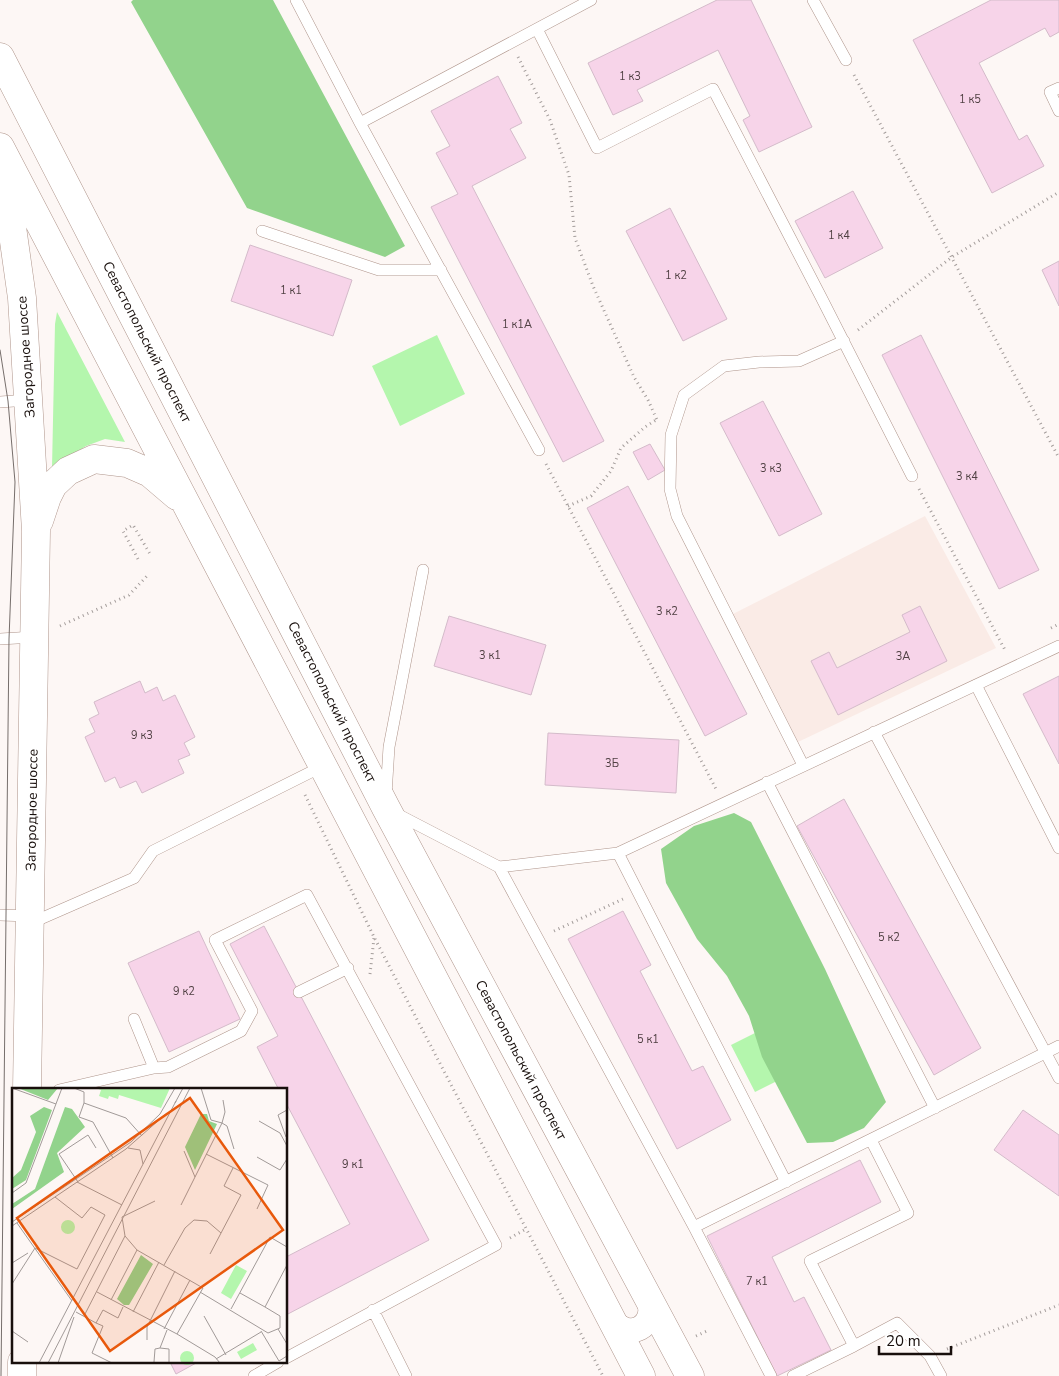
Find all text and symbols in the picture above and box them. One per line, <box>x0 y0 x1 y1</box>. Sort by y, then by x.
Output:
house number: 1 к3 <box>619 69 641 84</box>
house number: 1 к5 <box>959 92 981 107</box>
house number: 1 к4 <box>828 228 850 243</box>
street label: Севастопольский проспект <box>98 258 196 427</box>
house number: 1 к2 <box>665 268 687 283</box>
house number: 1 к1 <box>280 283 302 298</box>
street label: Загородное шоссе <box>12 295 40 419</box>
house number: 1 к1А <box>502 317 532 332</box>
house number: 3 к3 <box>760 461 782 476</box>
house number: 3 к4 <box>956 469 978 484</box>
house number: 3 к2 <box>656 604 678 619</box>
street label: Севастопольский проспект <box>283 618 381 787</box>
house number: 3 к1 <box>479 648 501 663</box>
house number: 3А <box>896 649 910 664</box>
house number: 9 к3 <box>131 728 153 743</box>
street label: Загородное шоссе <box>21 749 43 871</box>
house number: 3Б <box>605 756 619 771</box>
house number: 5 к2 <box>878 930 900 945</box>
street label: Севастопольский проспект <box>471 977 572 1144</box>
house number: 9 к2 <box>173 984 195 999</box>
house number: 5 к1 <box>637 1032 659 1047</box>
inset map <box>12 1088 288 1364</box>
house number: 9 к1 <box>342 1157 364 1172</box>
house number: 7 к1 <box>746 1274 768 1289</box>
scale bar <box>879 1324 952 1356</box>
text: 20 m <box>886 1331 921 1351</box>

